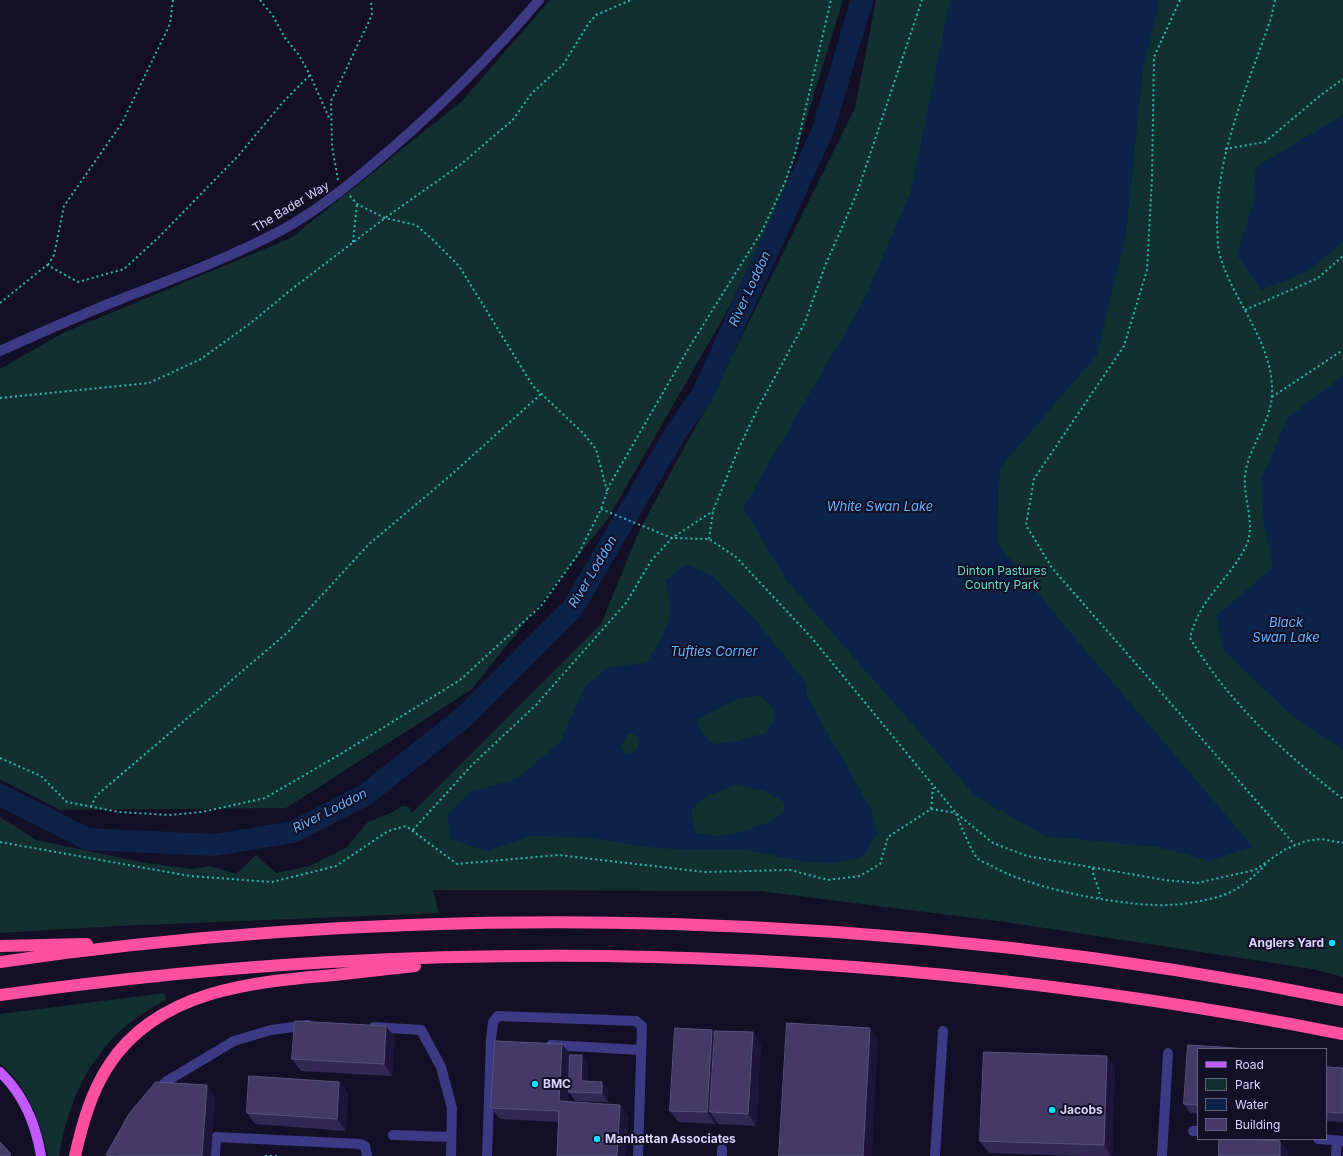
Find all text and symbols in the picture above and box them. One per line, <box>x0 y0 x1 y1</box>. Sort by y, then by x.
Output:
street label: The Bader Way <box>250 179 332 235</box>
water label: River Loddon <box>726 249 774 329</box>
water label: White Swan Lake <box>827 499 933 515</box>
water label: River Loddon <box>565 533 621 611</box>
park label: Dinton Pastures Country Park <box>957 564 1047 592</box>
water label: Black Swan Lake <box>1252 615 1320 646</box>
water label: Tufties Corner <box>670 644 758 660</box>
water label: River Loddon <box>290 786 370 836</box>
place label: Anglers Yard <box>1248 936 1324 950</box>
marker: Anglers Yard <box>1327 938 1337 948</box>
legend <box>1197 1048 1327 1140</box>
text: Road <box>1235 1057 1264 1072</box>
place label: BMC <box>543 1077 571 1091</box>
text: Park <box>1235 1077 1261 1092</box>
marker: BMC <box>530 1079 540 1089</box>
text: Water <box>1235 1097 1268 1112</box>
place label: Jacobs <box>1060 1103 1103 1117</box>
marker: Jacobs <box>1047 1105 1057 1115</box>
text: Building <box>1235 1117 1280 1132</box>
place label: Manhattan Associates <box>605 1132 736 1146</box>
marker: Manhattan Associates <box>592 1134 602 1144</box>

